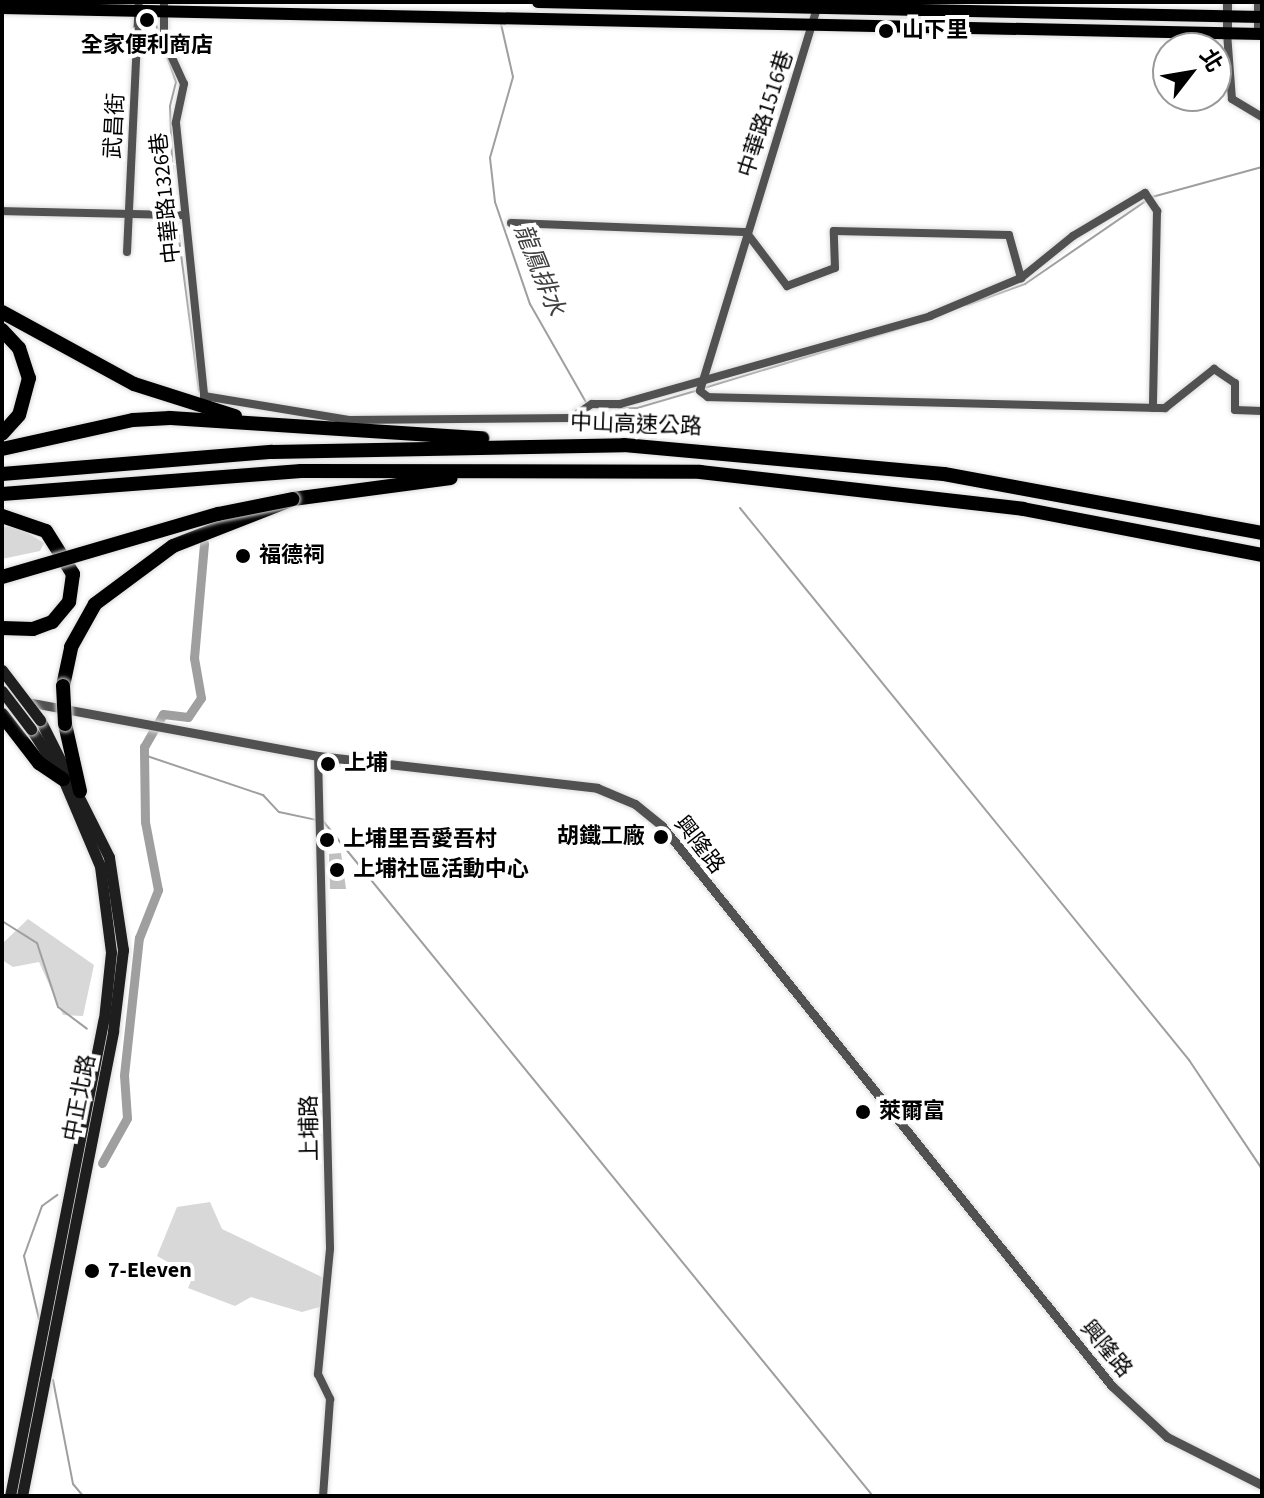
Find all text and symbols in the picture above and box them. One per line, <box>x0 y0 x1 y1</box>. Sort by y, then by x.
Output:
marker: 全家便利商店 <box>138 11 156 29</box>
place label: 山下里 <box>902 18 968 44</box>
marker: 山下里 <box>877 22 895 40</box>
north arrow <box>1152 32 1232 112</box>
place label: 全家便利商店 <box>81 33 213 59</box>
text: 北 <box>1191 43 1230 78</box>
street label: 中華路1516巷 <box>733 47 799 181</box>
street label: 武昌街 <box>100 92 130 160</box>
street label: 中華路1326巷 <box>146 131 186 265</box>
water label: 龍鳳排水 <box>508 220 570 320</box>
street label: 中山高速公路 <box>570 410 702 440</box>
place label: 福德祠 <box>259 543 325 569</box>
marker: 福德祠 <box>234 547 252 565</box>
place label: 上埔 <box>344 751 388 777</box>
marker: 上埔 <box>319 755 337 773</box>
street label: 興隆路 <box>668 811 730 879</box>
place label: 胡鐵工廠 <box>557 824 645 850</box>
place label: 上埔里吾愛吾村 <box>343 827 497 853</box>
marker: 胡鐵工廠 <box>652 828 670 846</box>
marker: 上埔里吾愛吾村 <box>318 831 336 849</box>
place label: 上埔社區活動中心 <box>353 857 529 883</box>
marker: 上埔社區活動中心 <box>328 861 346 879</box>
street label: 中正北路 <box>59 1052 101 1144</box>
street label: 上埔路 <box>296 1095 324 1161</box>
place label: 萊爾富 <box>879 1099 945 1125</box>
marker: 萊爾富 <box>854 1103 872 1121</box>
place label: 7-Eleven <box>108 1258 192 1284</box>
marker: 7-Eleven <box>83 1262 101 1280</box>
street label: 興隆路 <box>1075 1315 1137 1383</box>

